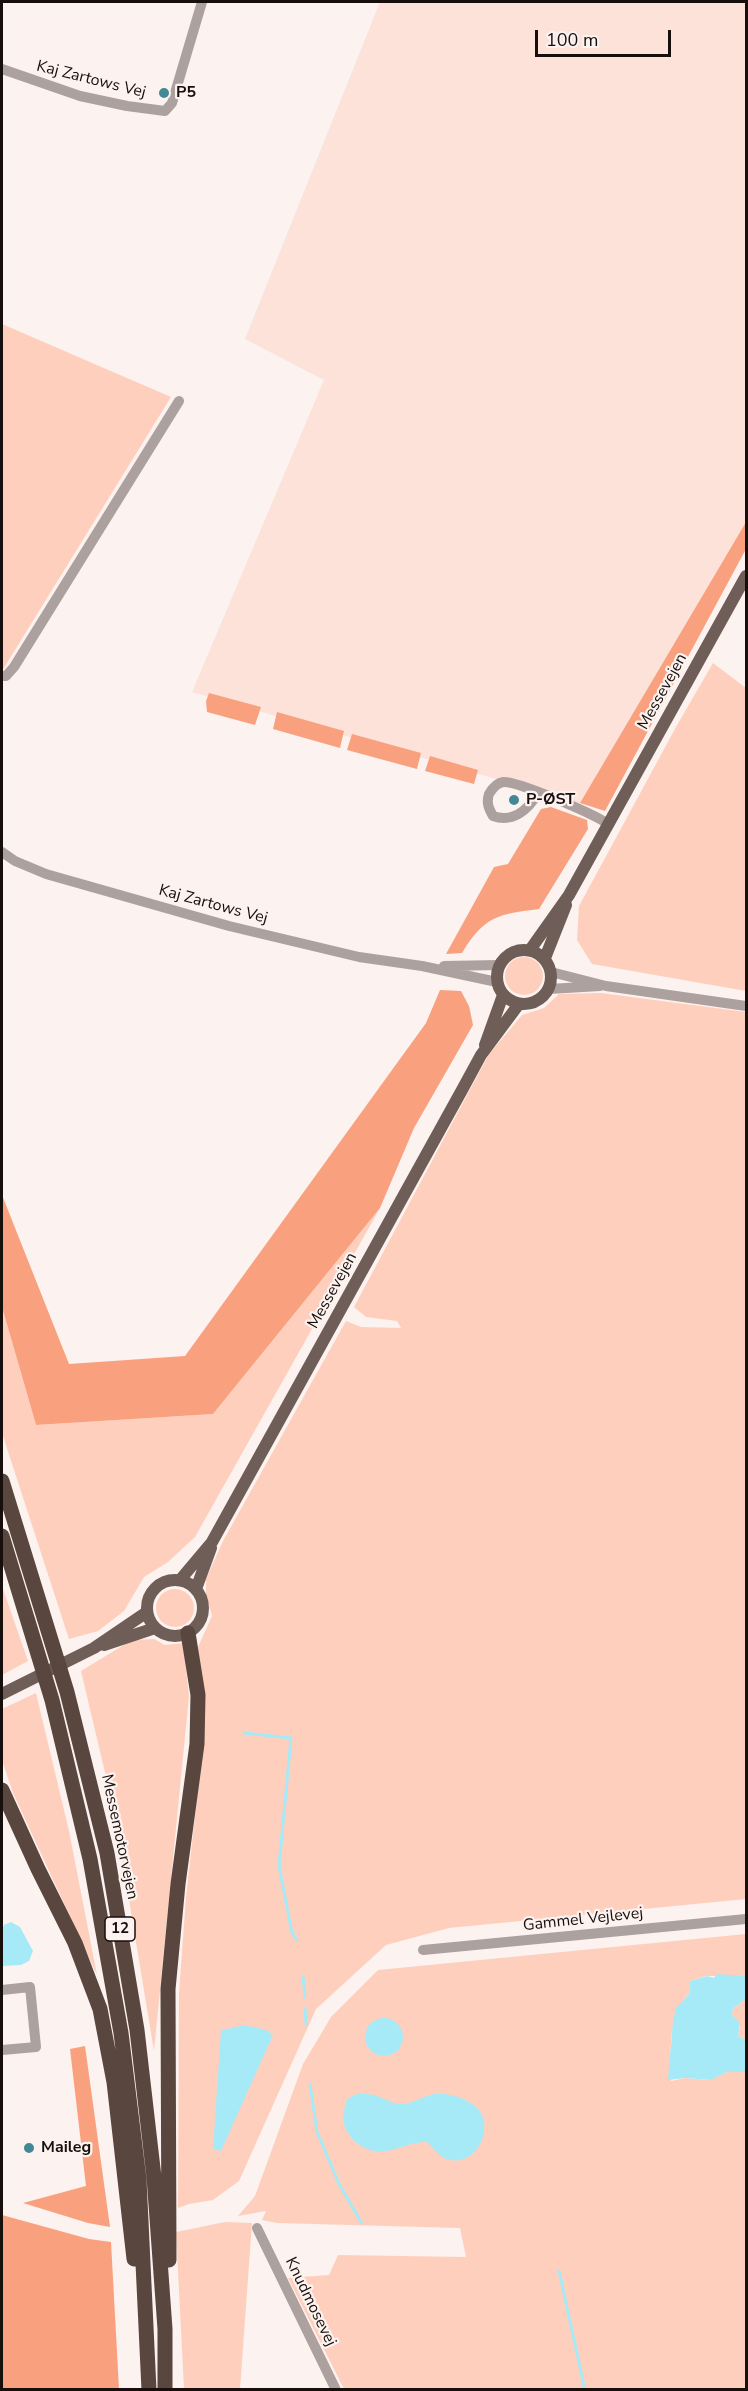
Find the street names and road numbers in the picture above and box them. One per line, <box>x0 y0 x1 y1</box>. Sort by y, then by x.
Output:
street label: Kaj Zartows Vej <box>34 57 148 103</box>
street label: Messevejen <box>634 651 692 733</box>
street label: Kaj Zartows Vej <box>156 881 270 929</box>
street label: Messevejen <box>304 1250 362 1332</box>
street label: Messemotorvejen <box>96 1773 142 1901</box>
street label: Gammel Vejlevej <box>522 1904 644 1936</box>
road number: 12 <box>105 1917 135 1941</box>
street label: Knudmosevej <box>280 2254 340 2350</box>

